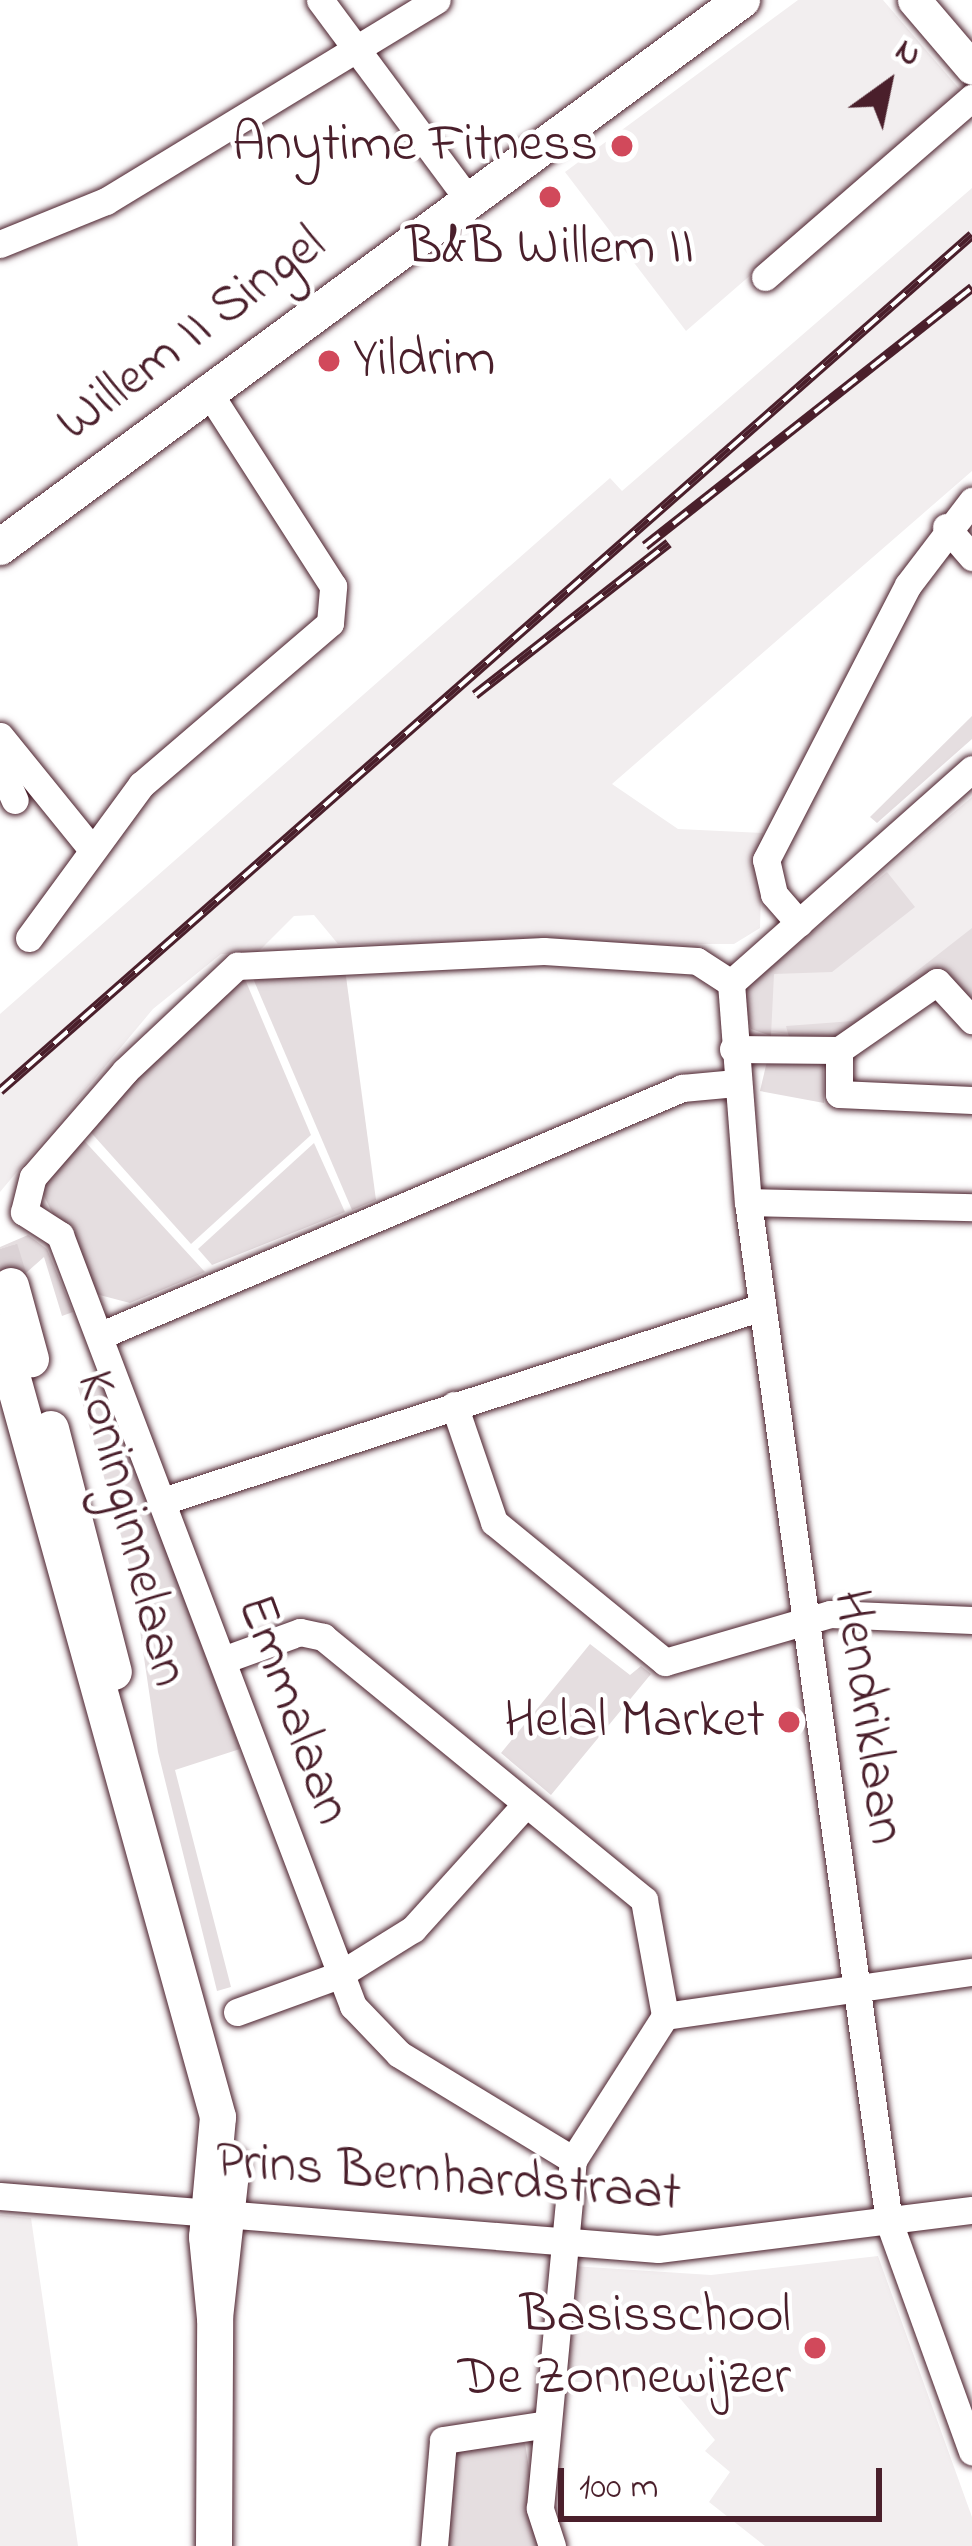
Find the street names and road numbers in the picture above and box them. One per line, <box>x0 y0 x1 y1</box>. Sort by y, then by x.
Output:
street label: Willem II Singel <box>45 213 339 457</box>
street label: Koninginnelaan <box>60 1365 200 1693</box>
street label: Hendriklaan <box>817 1585 917 1849</box>
street label: Emmalaan <box>221 1586 363 1834</box>
street label: Prins Bernhardstraat <box>213 2130 683 2228</box>

